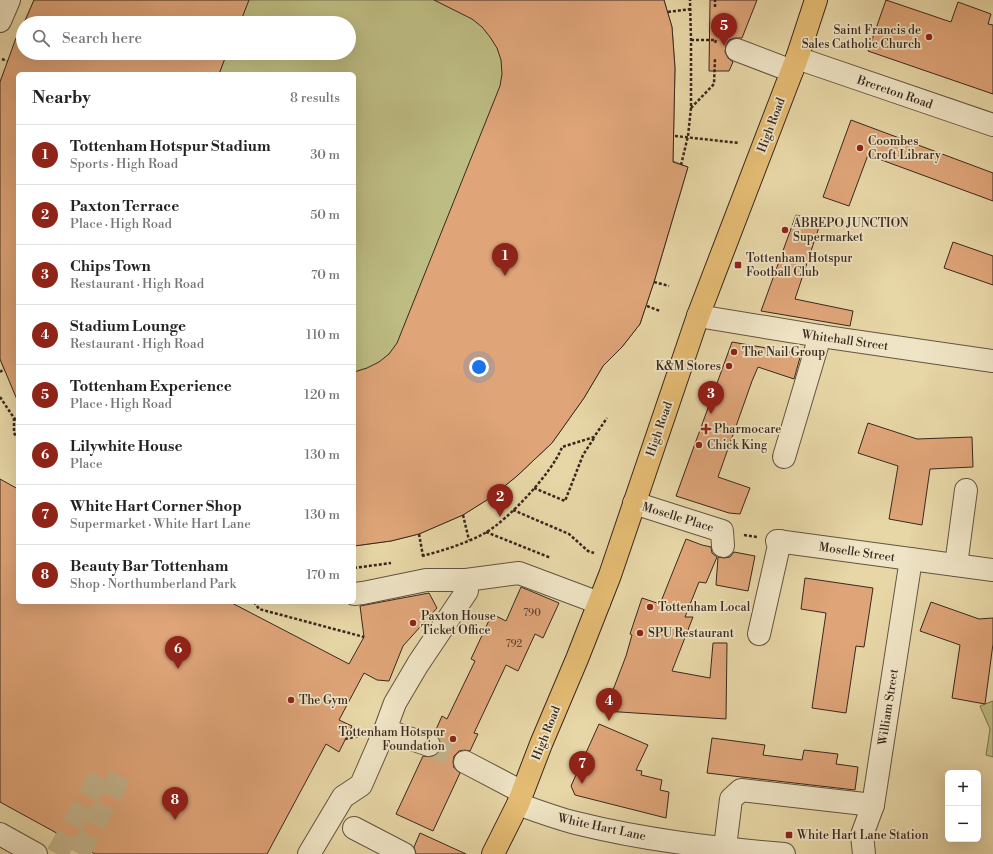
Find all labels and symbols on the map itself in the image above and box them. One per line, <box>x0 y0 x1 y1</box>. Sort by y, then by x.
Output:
pin: 5 <box>711 13 737 46</box>
place label: Saint Francis de Sales Catholic Church <box>802 23 921 52</box>
marker: Saint Francis de Sales Catholic Church <box>924 32 934 42</box>
street label: Brereton Road <box>854 72 935 112</box>
street label: High Road <box>754 96 789 155</box>
place label: Coombes Croft Library <box>868 134 941 163</box>
marker: Coombes Croft Library <box>855 143 865 153</box>
place label: ABREPO JUNCTION Supermarket <box>792 216 909 245</box>
marker: ABREPO JUNCTION Supermarket <box>780 225 790 235</box>
pin: 1 <box>492 243 518 276</box>
place label: Tottenham Hotspur Football Club <box>746 251 853 280</box>
marker: Tottenham Hotspur Football Club <box>733 260 743 270</box>
street label: Whitehall Street <box>800 327 890 354</box>
place label: The Nail Group <box>742 345 825 360</box>
marker: The Nail Group <box>729 347 739 357</box>
your location <box>469 357 489 377</box>
place label: K&M Stores <box>655 359 721 374</box>
marker: K&M Stores <box>724 361 734 371</box>
pin: 3 <box>698 381 724 414</box>
street label: High Road <box>643 399 676 459</box>
place label: Pharmocare <box>714 422 781 437</box>
marker: Pharmocare <box>701 424 711 434</box>
place label: Chick King <box>707 438 768 453</box>
marker: Chick King <box>694 440 704 450</box>
pin: 2 <box>487 484 513 517</box>
street label: Moselle Place <box>640 499 716 536</box>
street label: Moselle Street <box>818 540 897 565</box>
place label: Tottenham Local <box>658 600 751 615</box>
marker: Tottenham Local <box>645 602 655 612</box>
house number: 790 <box>523 607 541 619</box>
place label: Paxton House Ticket Office <box>421 609 496 638</box>
marker: Paxton House Ticket Office <box>408 618 418 628</box>
place label: SPU Restaurant <box>648 626 735 641</box>
marker: SPU Restaurant <box>635 628 645 638</box>
pin: 6 <box>165 636 191 669</box>
house number: 792 <box>506 638 523 650</box>
street label: William Street <box>875 667 902 747</box>
pin: 4 <box>596 688 622 721</box>
place label: The Gym <box>299 693 349 708</box>
marker: The Gym <box>286 695 296 705</box>
street label: High Road <box>529 704 564 763</box>
place label: Tottenham Hotspur Foundation <box>338 725 445 754</box>
marker: Tottenham Hotspur Foundation <box>448 734 458 744</box>
pin: 7 <box>569 751 595 784</box>
pin: 8 <box>162 787 188 820</box>
street label: White Hart Lane <box>555 811 647 844</box>
place label: White Hart Lane Station <box>796 828 929 843</box>
marker: White Hart Lane Station <box>784 830 794 840</box>

